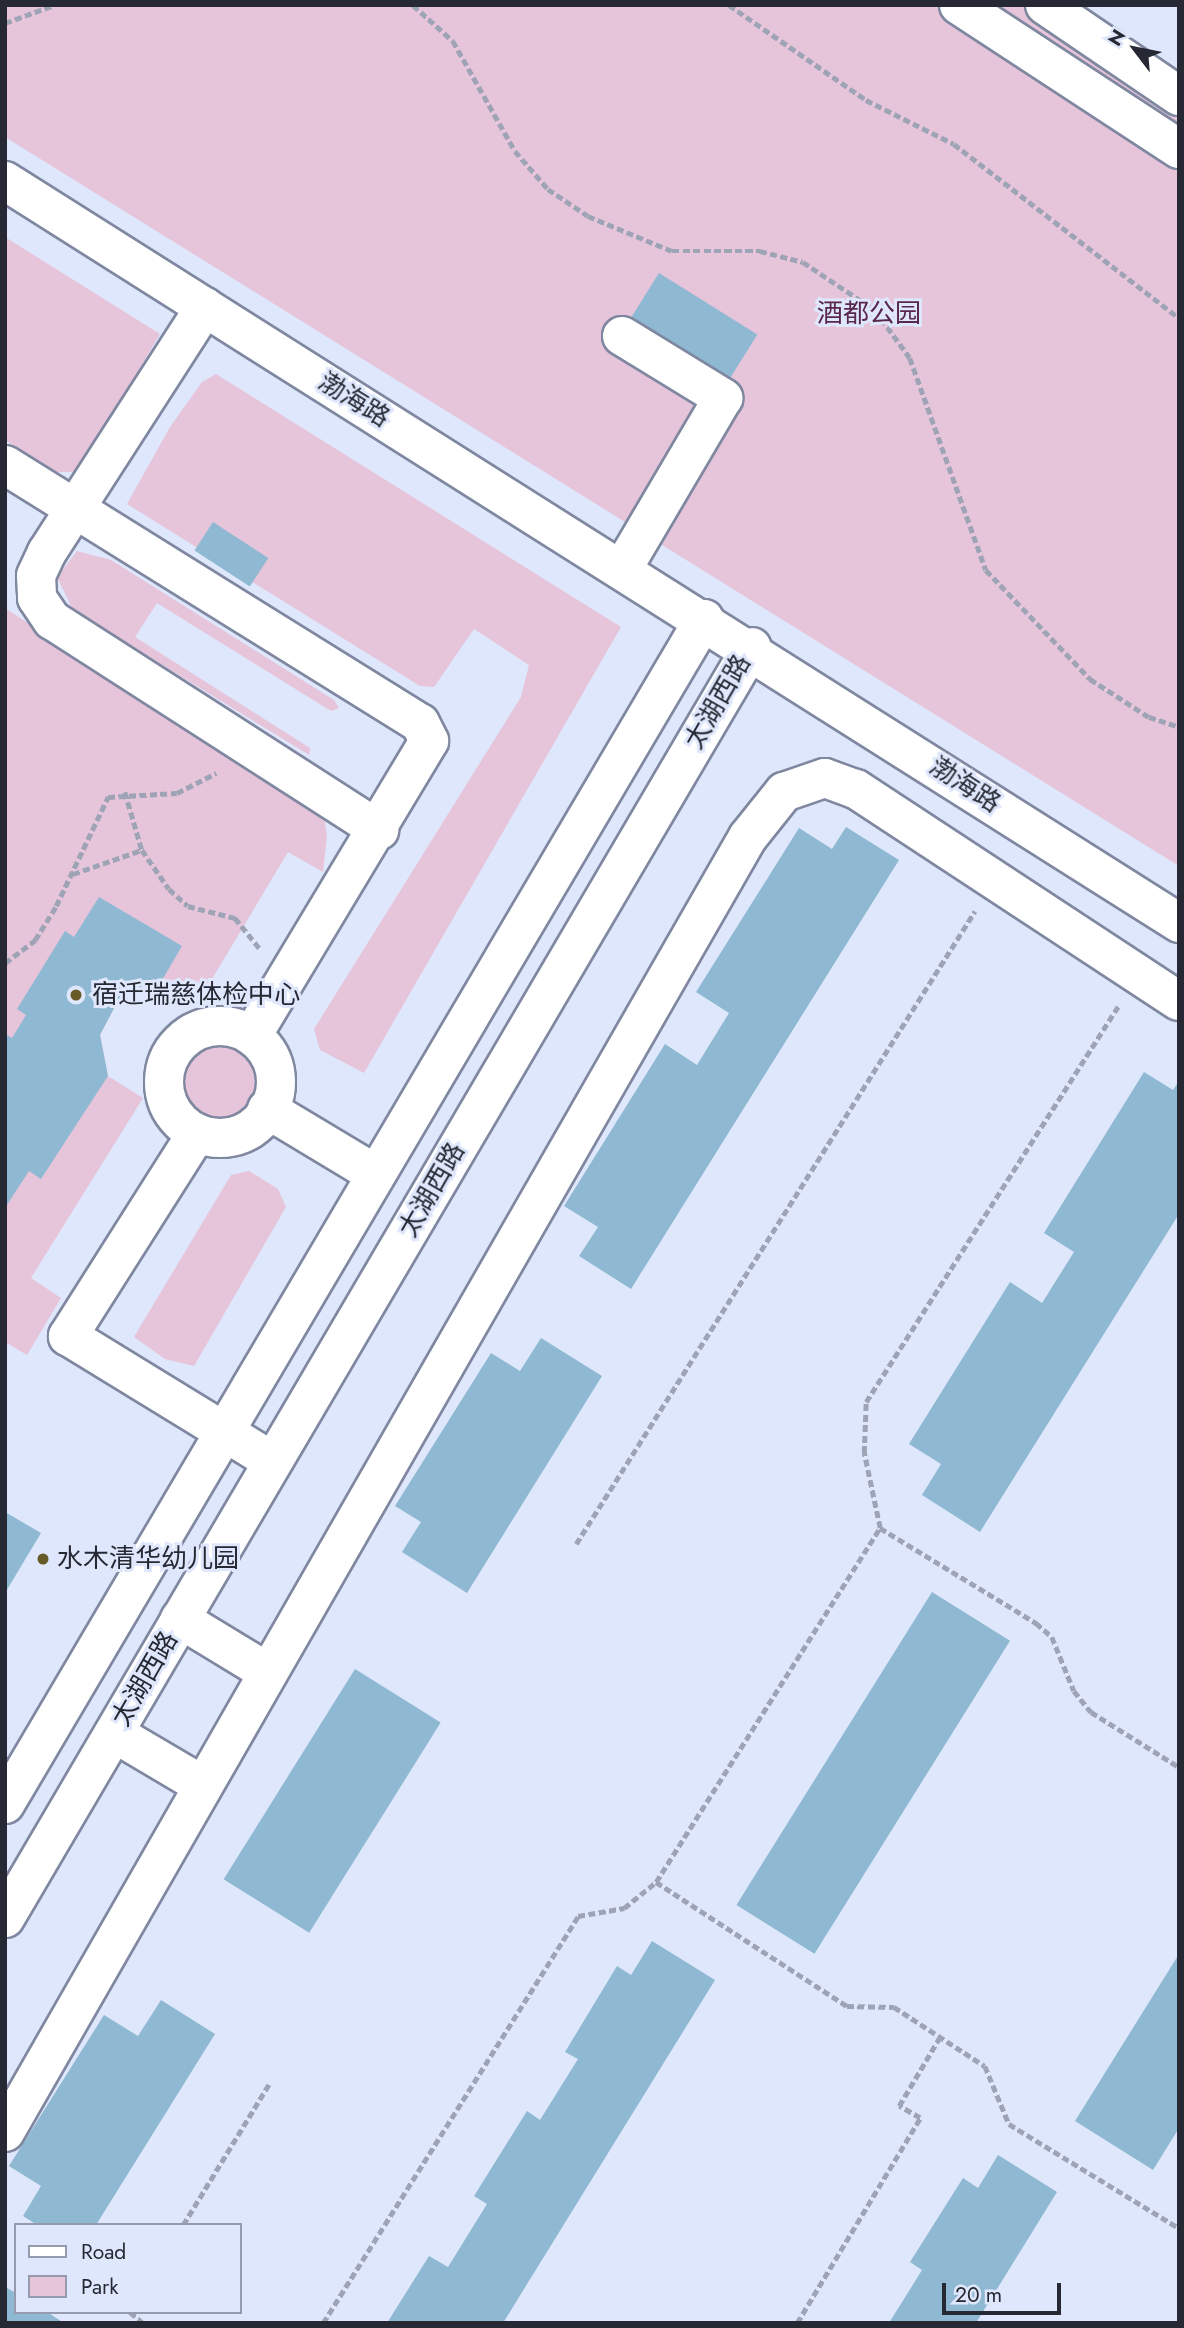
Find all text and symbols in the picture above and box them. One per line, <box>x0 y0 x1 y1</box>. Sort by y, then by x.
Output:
north arrow <box>1100 14 1170 84</box>
text: N <box>1101 24 1132 51</box>
park label: 酒都公园 <box>817 298 921 330</box>
street label: 渤海路 <box>313 366 395 434</box>
street label: 太湖西路 <box>678 649 758 755</box>
street label: 渤海路 <box>924 751 1006 819</box>
place label: 宿迁瑞慈体检中心 <box>92 979 300 1011</box>
marker: 宿迁瑞慈体检中心 <box>66 985 86 1005</box>
street label: 太湖西路 <box>392 1137 472 1243</box>
place label: 水木清华幼儿园 <box>57 1543 239 1575</box>
marker: 水木清华幼儿园 <box>35 1551 51 1567</box>
street label: 太湖西路 <box>105 1626 185 1732</box>
legend <box>14 2223 242 2314</box>
text: Road <box>81 2237 126 2267</box>
scale bar <box>946 2268 1065 2312</box>
text: Park <box>81 2272 118 2302</box>
text: 20 m <box>955 2280 1002 2310</box>

